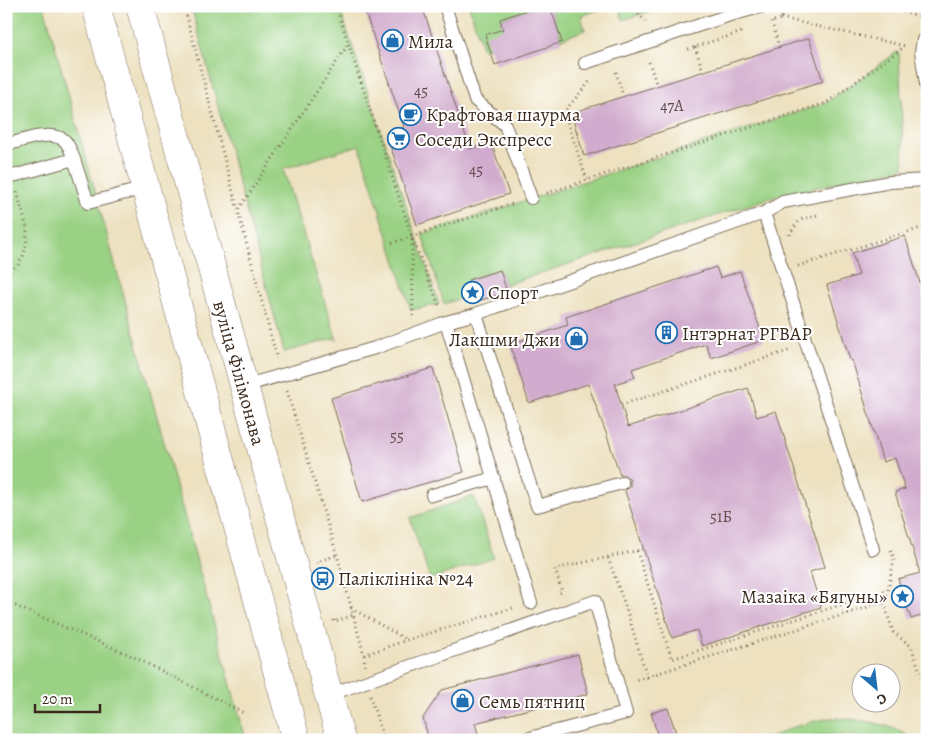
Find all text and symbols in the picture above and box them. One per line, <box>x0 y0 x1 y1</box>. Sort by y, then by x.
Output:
shop icon: Мила <box>380 29 404 53</box>
place label: Мила <box>408 29 453 55</box>
house number: 45 <box>414 80 428 102</box>
house number: 47А <box>660 95 684 117</box>
cafe icon: Крафтовая шаурма <box>398 102 422 126</box>
place label: Крафтовая шаурма <box>426 102 581 128</box>
supermarket icon: Соседи Экспресс <box>387 127 411 151</box>
place label: Соседи Экспресс <box>415 127 552 153</box>
house number: 45 <box>469 159 483 181</box>
place icon: Спорт <box>460 280 484 304</box>
place label: Спорт <box>488 280 539 306</box>
street label: вуліца Філімонава <box>206 298 271 448</box>
building icon: Інтэрнат РГВАР <box>654 321 678 345</box>
place label: Інтэрнат РГВАР <box>682 321 812 347</box>
place label: Лакшми Джи <box>449 327 560 353</box>
shop icon: Лакшми Джи <box>564 327 588 351</box>
house number: 55 <box>390 425 404 447</box>
house number: 51Б <box>710 506 732 528</box>
bus stop icon: Паліклініка №24 <box>310 566 334 590</box>
place label: Паліклініка №24 <box>338 566 474 592</box>
place label: Мазаіка «Бягуны» <box>741 584 887 610</box>
place icon: Мазаіка «Бягуны» <box>891 584 915 608</box>
north arrow <box>850 664 900 714</box>
scale bar <box>35 681 100 713</box>
text: 20 m <box>42 689 73 709</box>
shop icon: Семь пятниц <box>451 689 475 713</box>
place label: Семь пятниц <box>479 689 585 715</box>
text: С <box>873 689 890 710</box>

